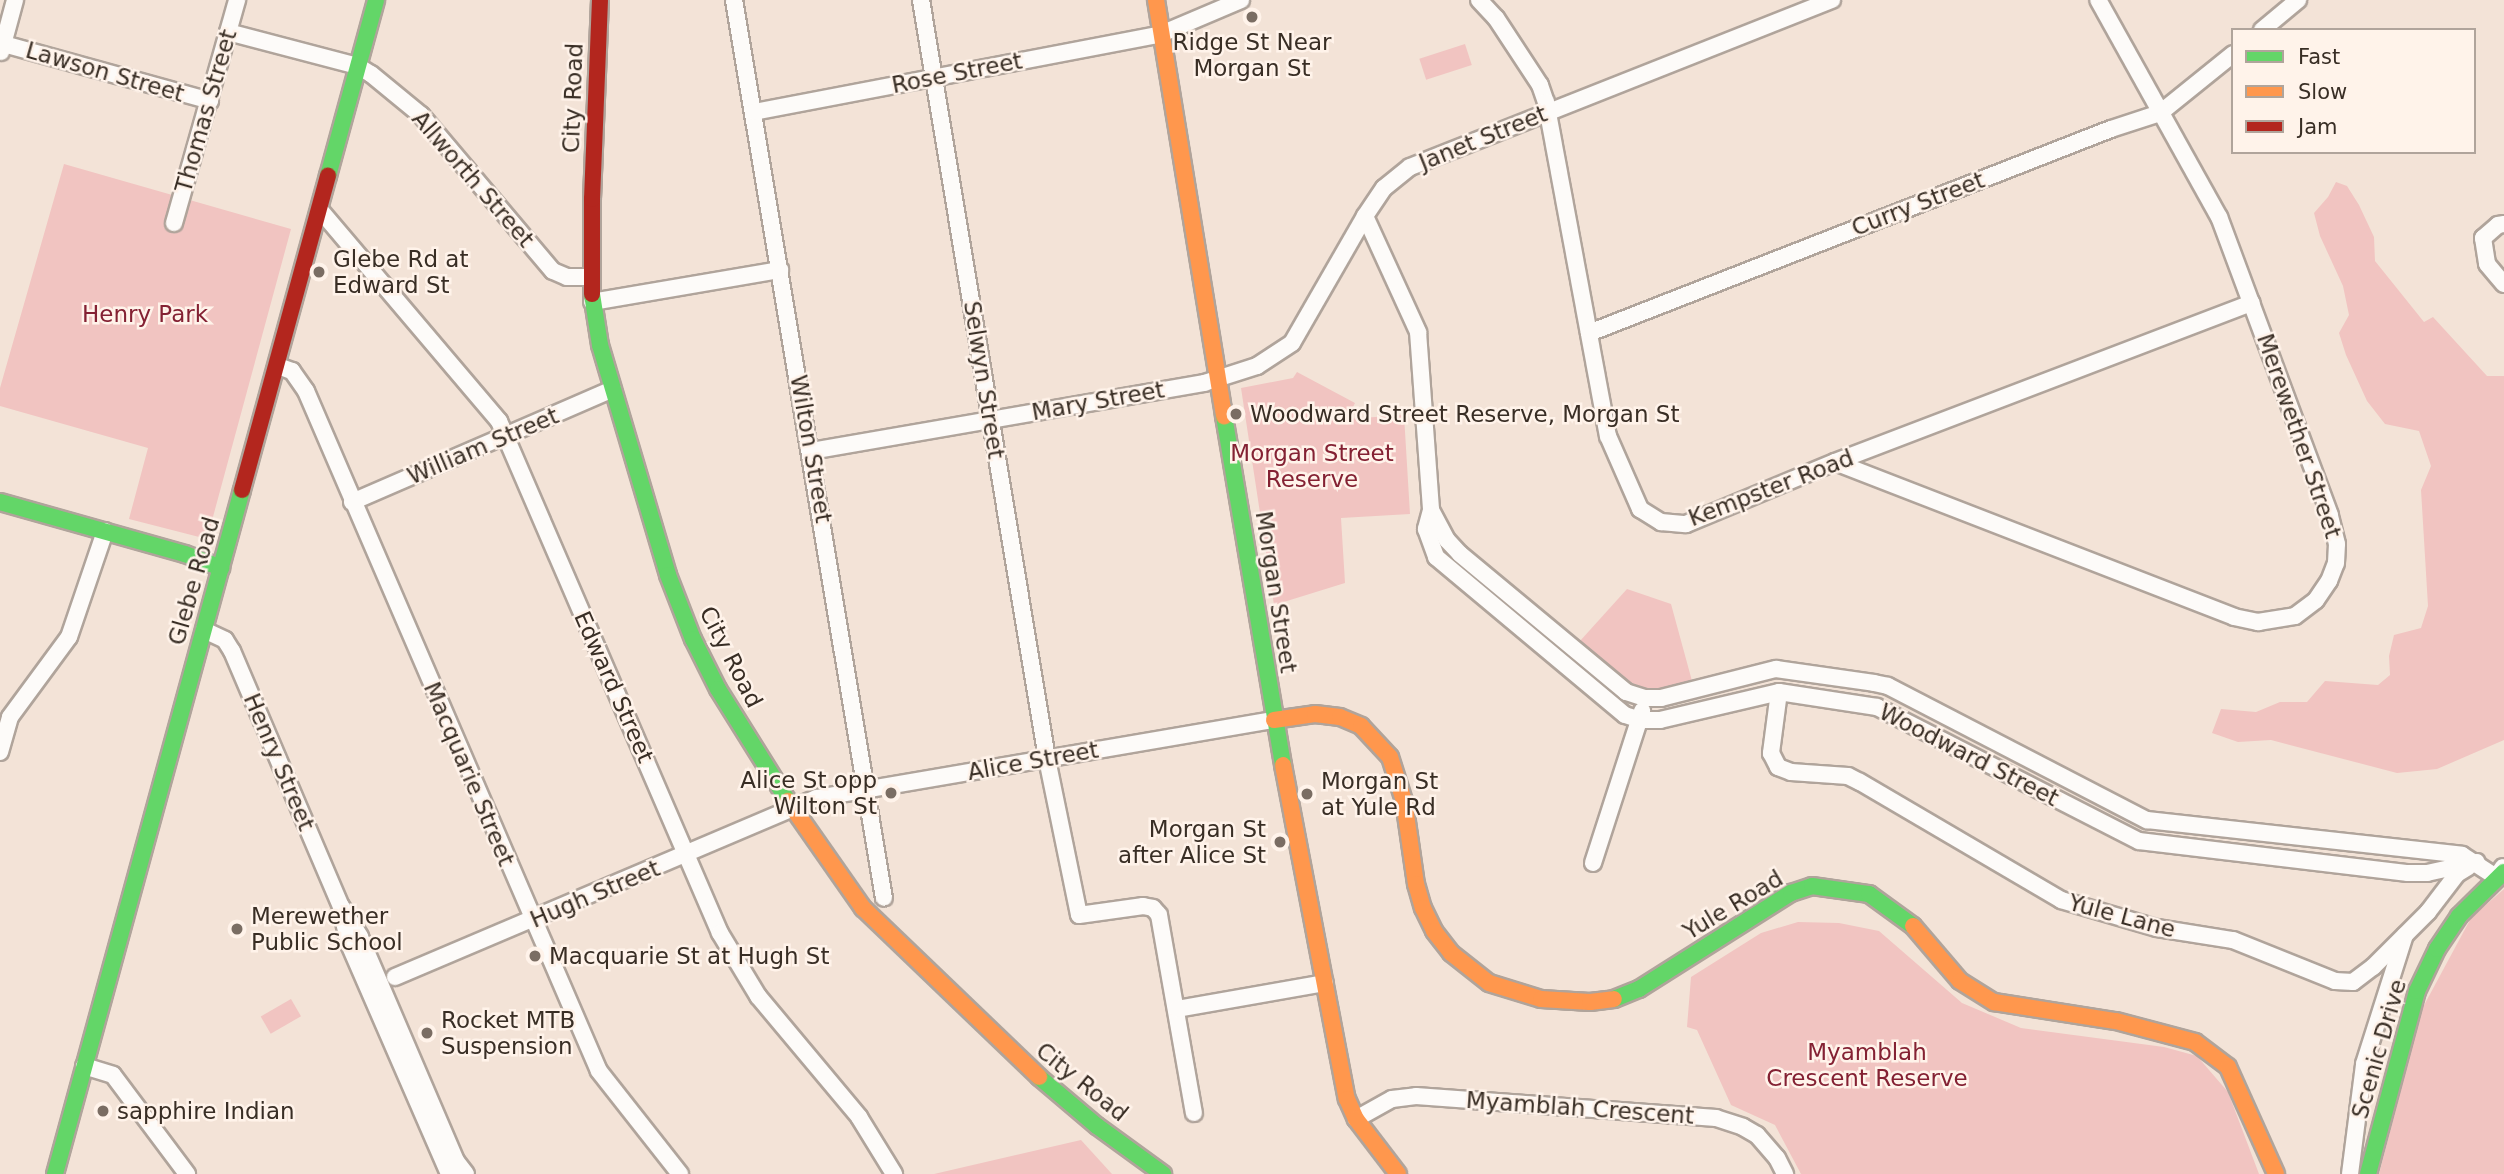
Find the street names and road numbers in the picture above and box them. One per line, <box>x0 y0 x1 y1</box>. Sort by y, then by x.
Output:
street label: Thomas Street <box>170 26 242 196</box>
street label: Lawson Street <box>23 36 187 108</box>
street label: City Road <box>557 43 589 153</box>
street label: Rose Street <box>889 47 1025 99</box>
street label: Janet Street <box>1415 100 1551 176</box>
street label: Allworth Street <box>406 105 540 253</box>
street label: Curry Street <box>1848 166 1988 242</box>
street label: Selwyn Street <box>958 299 1010 461</box>
street label: Merewether Street <box>2251 330 2347 542</box>
street label: Wilton Street <box>784 373 838 525</box>
street label: Mary Street <box>1030 376 1166 426</box>
street label: William Street <box>403 402 563 490</box>
street label: Kempster Road <box>1684 444 1858 532</box>
street label: Morgan Street <box>1250 509 1302 675</box>
street label: Glebe Road <box>163 514 225 648</box>
street label: City Road <box>694 602 768 712</box>
street label: Edward Street <box>568 607 660 767</box>
street label: Macquarie Street <box>418 678 520 870</box>
street label: Henry Street <box>238 689 320 835</box>
street label: Woodward Street <box>1875 698 2063 812</box>
street label: Alice Street <box>965 736 1101 786</box>
street label: Hugh Street <box>526 854 664 934</box>
street label: Yule Road <box>1678 864 1788 946</box>
street label: Yule Lane <box>2066 889 2178 943</box>
street label: Scenic Drive <box>2346 976 2412 1122</box>
street label: City Road <box>1031 1037 1133 1127</box>
street label: Myamblah Crescent <box>1465 1086 1695 1130</box>

